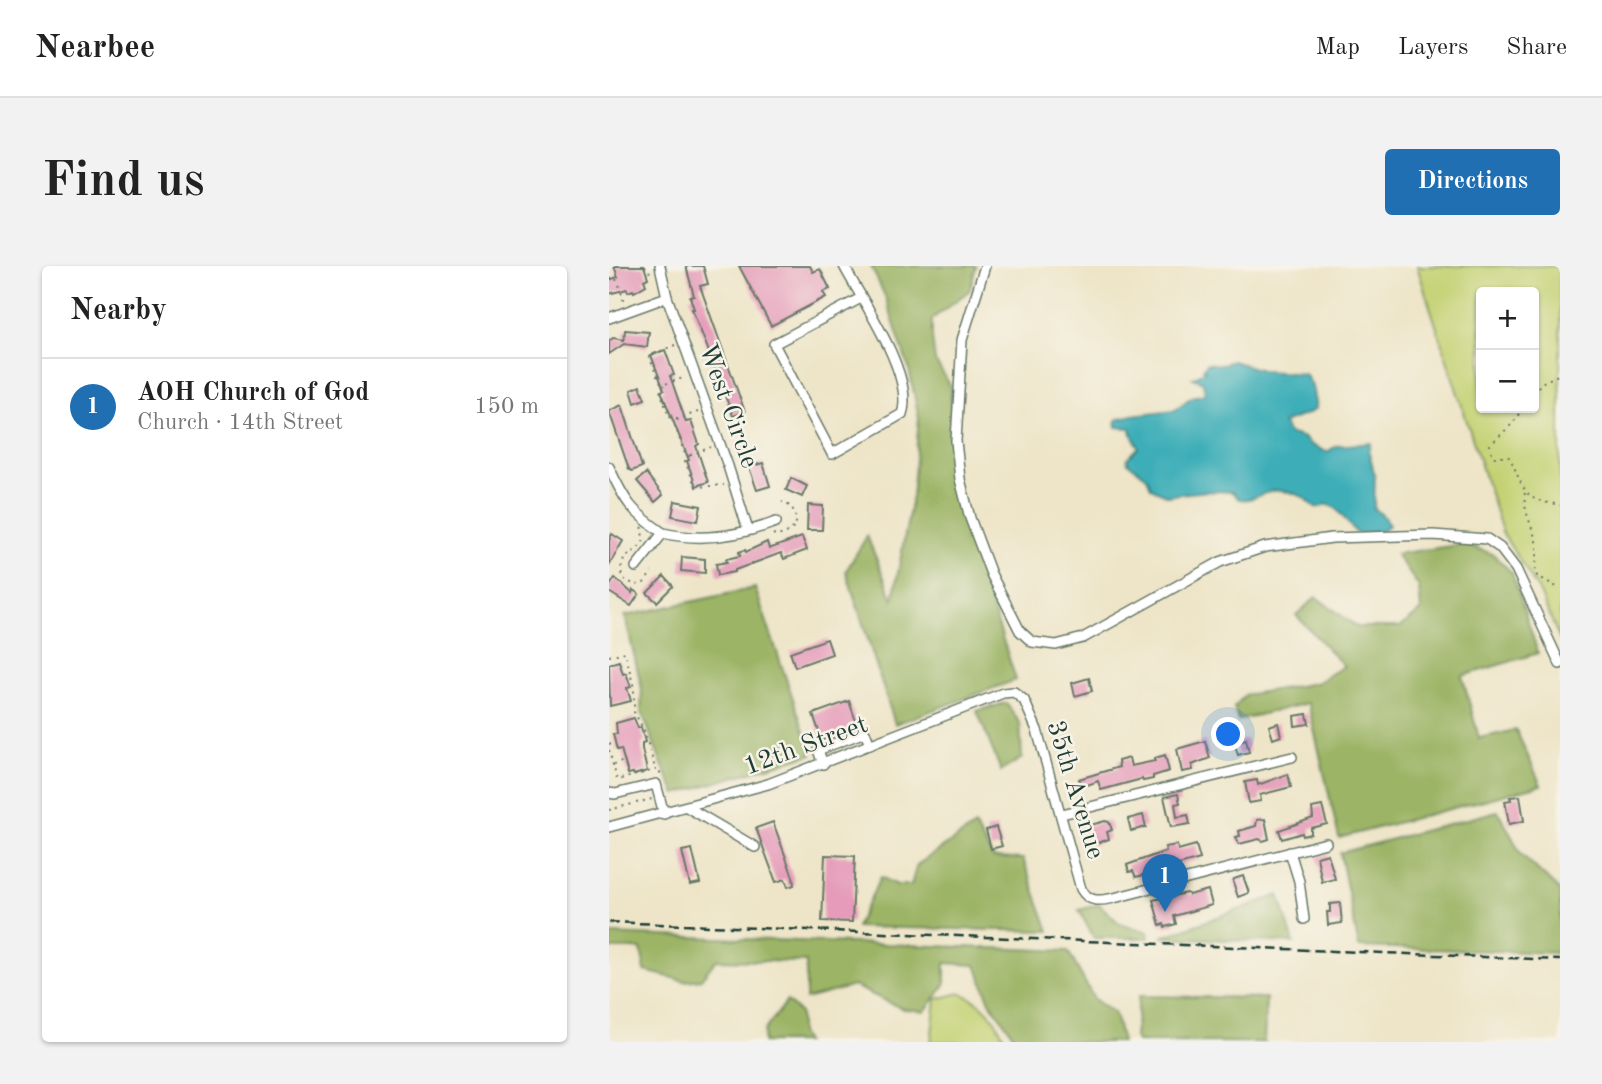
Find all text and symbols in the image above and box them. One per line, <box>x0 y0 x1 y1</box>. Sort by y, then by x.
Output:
text: Nearbee <box>35 32 155 65</box>
text: Map <box>1316 36 1360 60</box>
text: Layers <box>1398 36 1468 60</box>
text: Share <box>1506 36 1567 60</box>
button: Directions <box>1385 149 1560 215</box>
text: Find us <box>42 158 205 207</box>
map controls <box>1476 287 1539 413</box>
button: + <box>1476 287 1539 350</box>
text: Nearby <box>70 296 167 326</box>
street label: West Circle <box>693 340 763 472</box>
button: − <box>1476 350 1539 413</box>
text: AOH Church of God <box>137 380 369 406</box>
text: 1 <box>86 395 100 418</box>
text: 150 m <box>474 395 539 418</box>
text: Church · 14th Street <box>137 411 343 434</box>
street label: 12th Street <box>741 712 871 780</box>
your location <box>1211 717 1245 751</box>
street label: 35th Avenue <box>1042 718 1108 862</box>
pin: 1 <box>1142 854 1188 912</box>

